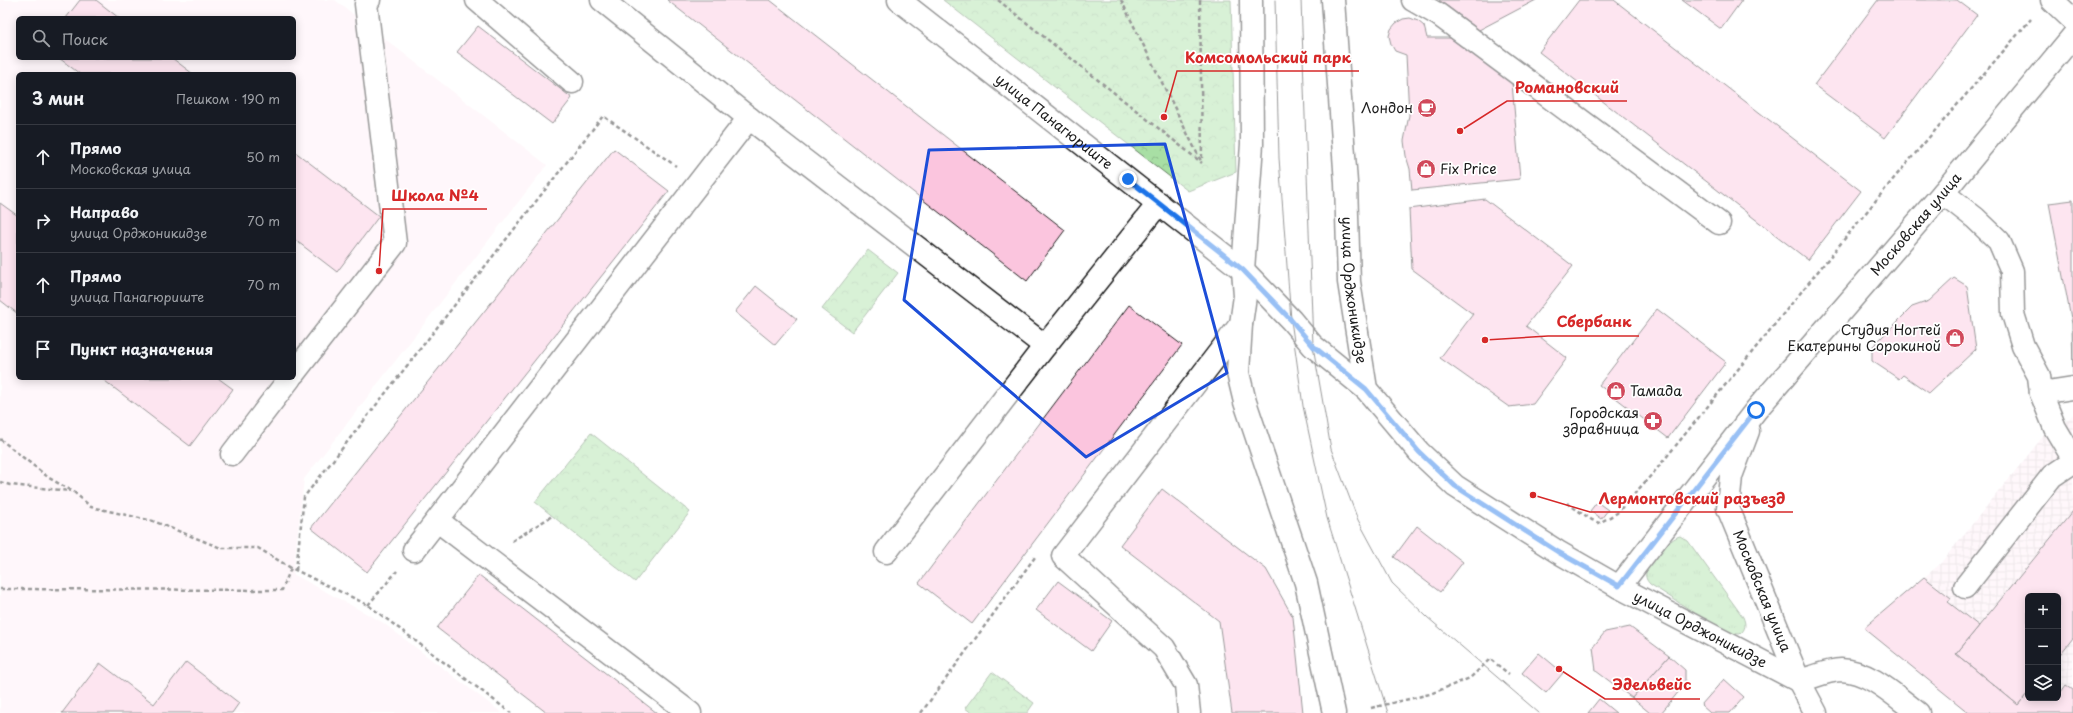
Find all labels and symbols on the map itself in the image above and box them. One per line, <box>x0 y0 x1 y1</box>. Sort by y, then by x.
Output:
callout: Комсомольский парк <box>1177 44 1359 71</box>
text: Комсомольский парк <box>1185 45 1351 68</box>
street label: улица Панагюриште <box>991 68 1118 174</box>
callout: Романовский <box>1507 74 1627 101</box>
text: Романовский <box>1515 75 1619 98</box>
place label: Лондон <box>1361 97 1413 118</box>
cafe icon: Лондон <box>1416 97 1438 119</box>
shop icon: Fix Price <box>1415 158 1437 180</box>
place label: Fix Price <box>1440 158 1497 179</box>
street label: Московская улица <box>1865 167 1966 280</box>
route end <box>1119 170 1137 188</box>
callout: Школа №4 <box>383 182 487 209</box>
text: Школа №4 <box>391 183 479 206</box>
street label: улица Орджоникидзе <box>1337 216 1373 365</box>
callout: Сбербанк <box>1548 309 1639 336</box>
text: Сбербанк <box>1556 309 1632 332</box>
place label: Студия Ногтей Екатерины Сорокиной <box>1787 319 1941 356</box>
shop icon: Студия Ногтей Екатерины Сорокиной <box>1944 327 1966 349</box>
shop icon: Тамада <box>1605 380 1627 402</box>
place label: Тамада <box>1630 380 1682 401</box>
route start <box>1747 401 1765 419</box>
place label: Городская здравница <box>1562 402 1639 439</box>
pharmacy icon: Городская здравница <box>1642 410 1664 432</box>
callout: Лермонтовский разъезд <box>1590 485 1793 512</box>
text: Лермонтовский разъезд <box>1599 486 1785 509</box>
street label: Московская улица <box>1728 527 1797 655</box>
street label: улица Орджоникидзе <box>1630 585 1771 673</box>
callout: Эдельвейс <box>1605 672 1700 699</box>
text: Эдельвейс <box>1612 672 1692 695</box>

